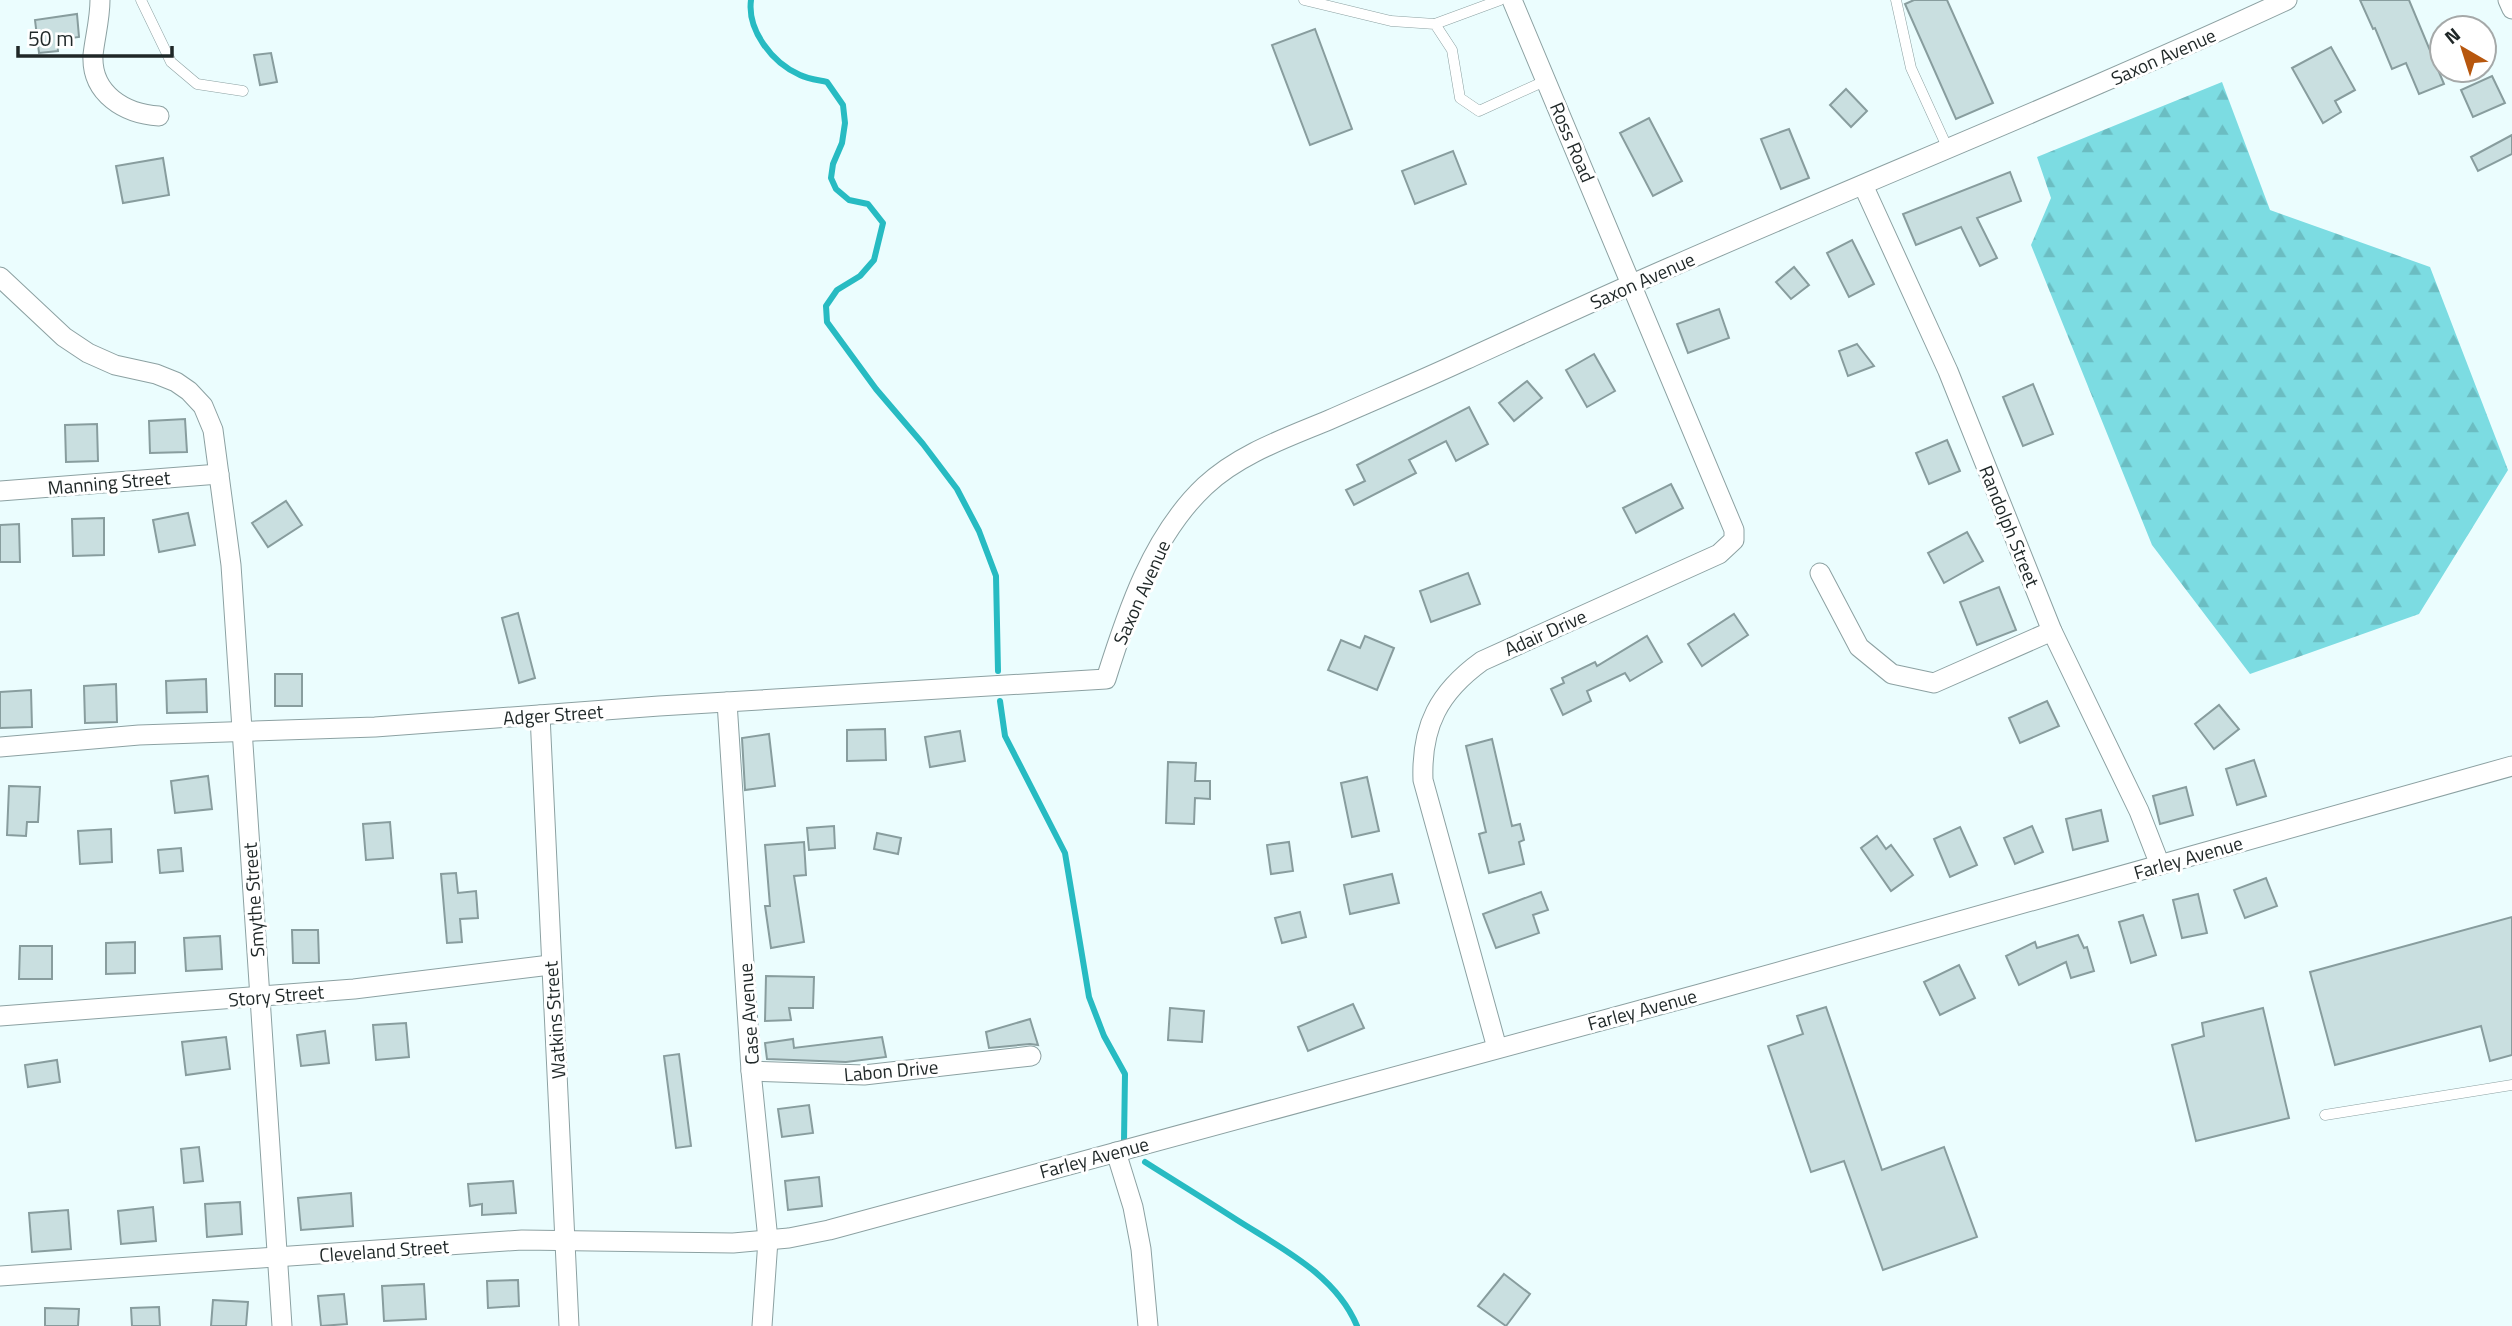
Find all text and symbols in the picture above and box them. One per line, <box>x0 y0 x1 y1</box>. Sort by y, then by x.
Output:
scale bar <box>18 14 172 58</box>
north arrow <box>2428 14 2498 84</box>
street label: Saxon Avenue <box>2106 20 2220 92</box>
text: N <box>2438 20 2466 51</box>
text: 50 m <box>28 22 74 54</box>
street label: Ross Road <box>1543 97 1603 187</box>
street label: Saxon Avenue <box>1585 244 1699 316</box>
street label: Randolph Street <box>1972 461 2048 592</box>
street label: Manning Street <box>46 462 172 502</box>
street label: Saxon Avenue <box>1105 535 1177 649</box>
street label: Adair Drive <box>1499 601 1591 663</box>
street label: Adger Street <box>502 696 604 732</box>
street label: Farley Avenue <box>2130 828 2246 886</box>
street label: Smythe Street <box>235 841 271 958</box>
street label: Watkins Street <box>535 960 573 1080</box>
street label: Case Avenue <box>730 962 766 1066</box>
street label: Story Street <box>227 976 325 1014</box>
street label: Farley Avenue <box>1584 980 1700 1038</box>
street label: Labon Drive <box>843 1051 939 1089</box>
street label: Farley Avenue <box>1036 1128 1152 1186</box>
street label: Cleveland Street <box>318 1231 450 1269</box>

